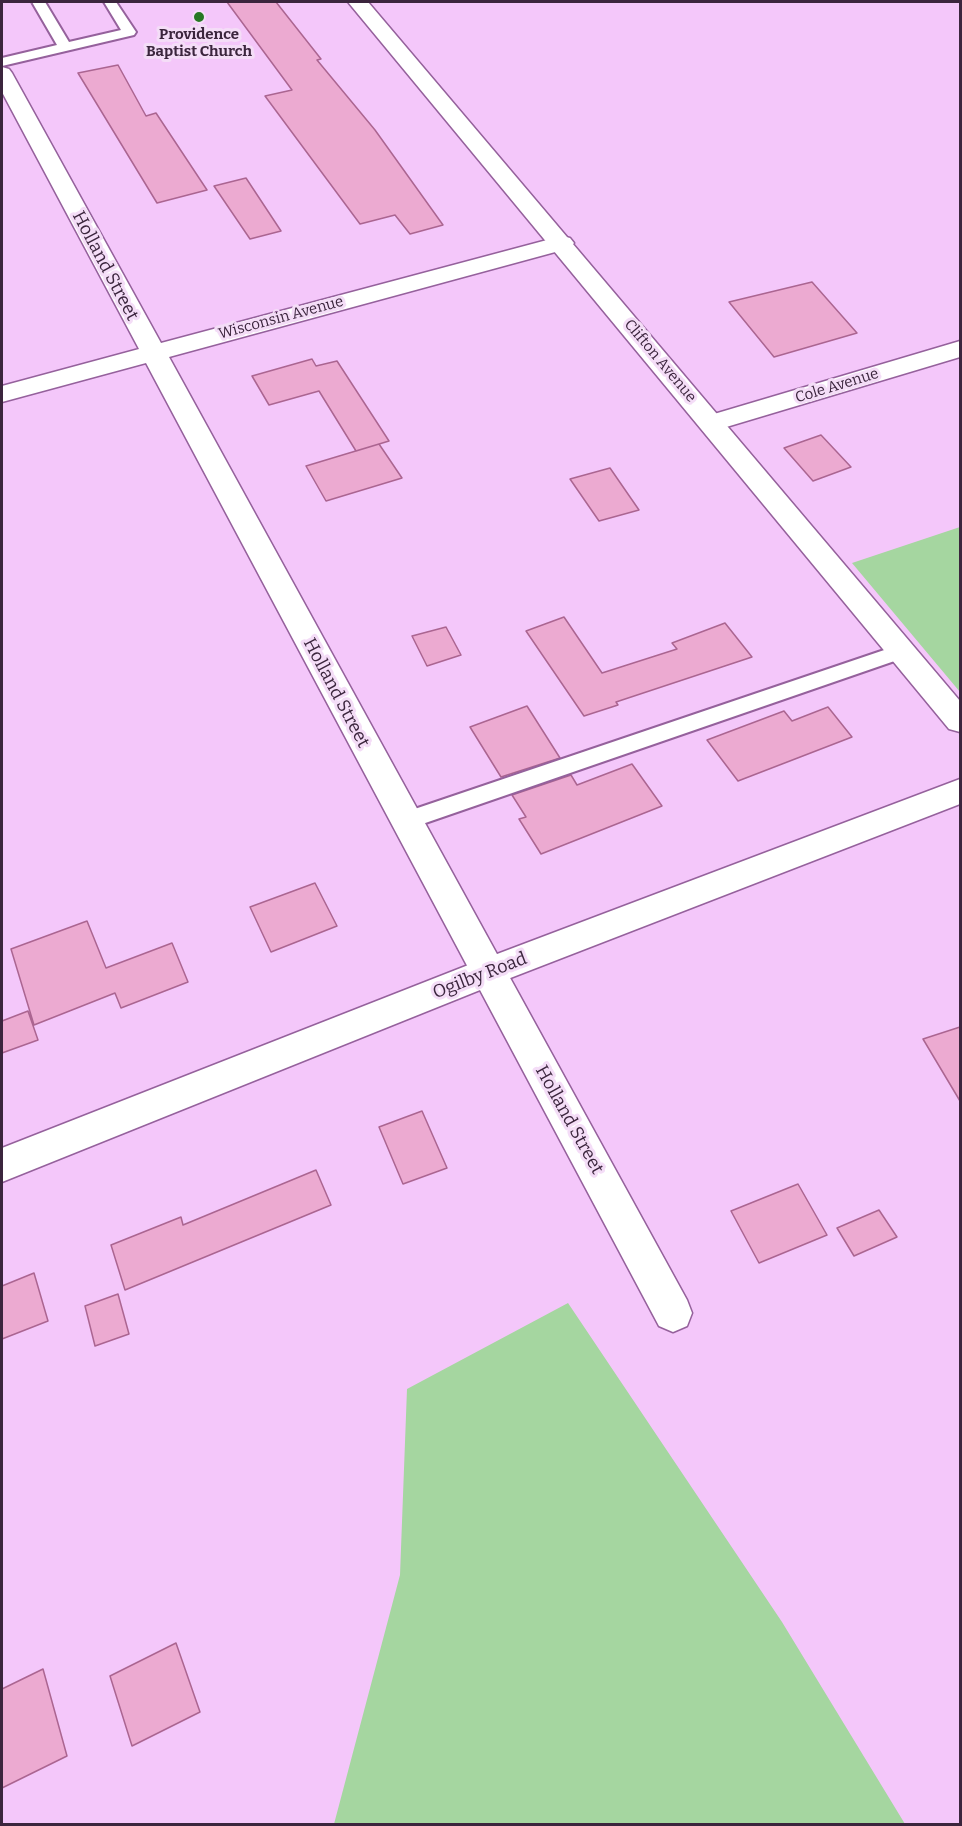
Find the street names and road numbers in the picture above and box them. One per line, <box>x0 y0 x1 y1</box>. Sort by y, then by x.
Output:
street label: Holland Street <box>67 208 143 324</box>
street label: Wisconsin Avenue <box>216 293 346 343</box>
street label: Clifton Avenue <box>620 316 700 406</box>
street label: Cole Avenue <box>793 365 881 407</box>
street label: Holland Street <box>298 635 374 751</box>
street label: Ogilby Road <box>430 948 530 1004</box>
street label: Holland Street <box>530 1062 608 1178</box>

